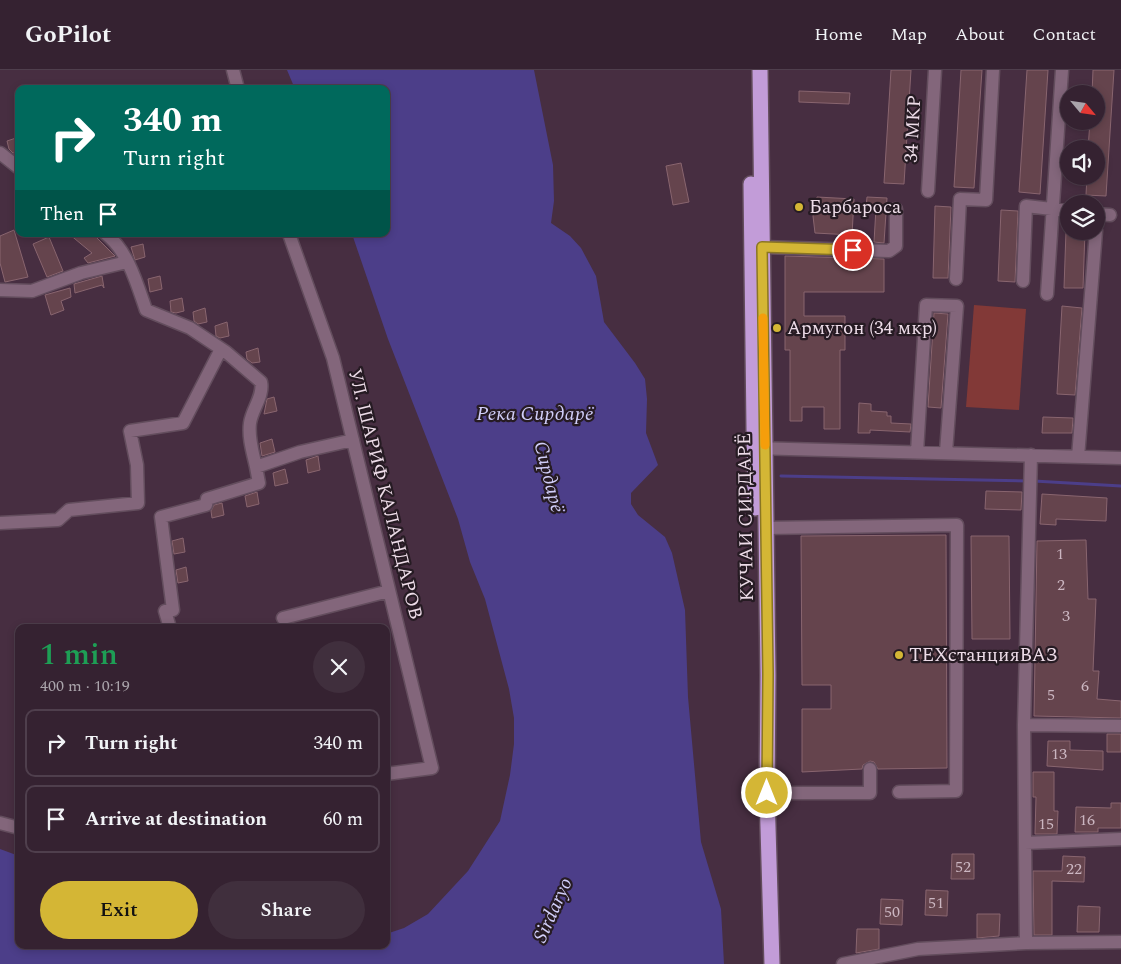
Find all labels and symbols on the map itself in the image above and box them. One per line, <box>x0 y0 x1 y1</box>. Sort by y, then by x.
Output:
north arrow <box>1060 85 1105 130</box>
street label: 34 МКР <box>897 94 929 164</box>
place label: Барбароса <box>809 193 902 222</box>
marker: Барбароса <box>793 201 805 213</box>
pin <box>832 229 874 271</box>
place label: Армугон (34 мкр) <box>787 314 937 343</box>
marker: Армугон (34 мкр) <box>771 322 783 334</box>
street label: УЛ. ШАРИФ КАЛАНДАРОВ <box>340 366 430 622</box>
water label: Река Сирдарё <box>476 399 595 429</box>
street label: КУЧАИ СИРДАРЁ <box>730 433 762 601</box>
water label: Сирдарё <box>526 438 573 517</box>
house number: 1 <box>1056 542 1064 566</box>
house number: 2 <box>1057 573 1065 597</box>
house number: 3 <box>1062 604 1070 628</box>
place label: ТЕХстанцияВАЗ <box>909 641 1058 670</box>
marker: ТЕХстанцияВАЗ <box>893 649 905 661</box>
house number: 6 <box>1081 674 1089 698</box>
house number: 5 <box>1047 683 1055 707</box>
house number: 13 <box>1051 742 1067 766</box>
position arrow <box>740 766 792 818</box>
house number: 16 <box>1079 808 1095 832</box>
house number: 15 <box>1038 812 1054 836</box>
house number: 52 <box>955 855 971 879</box>
house number: 22 <box>1066 857 1082 881</box>
water label: Sirdaryo <box>525 873 581 947</box>
house number: 51 <box>928 891 944 915</box>
house number: 50 <box>884 900 900 924</box>

